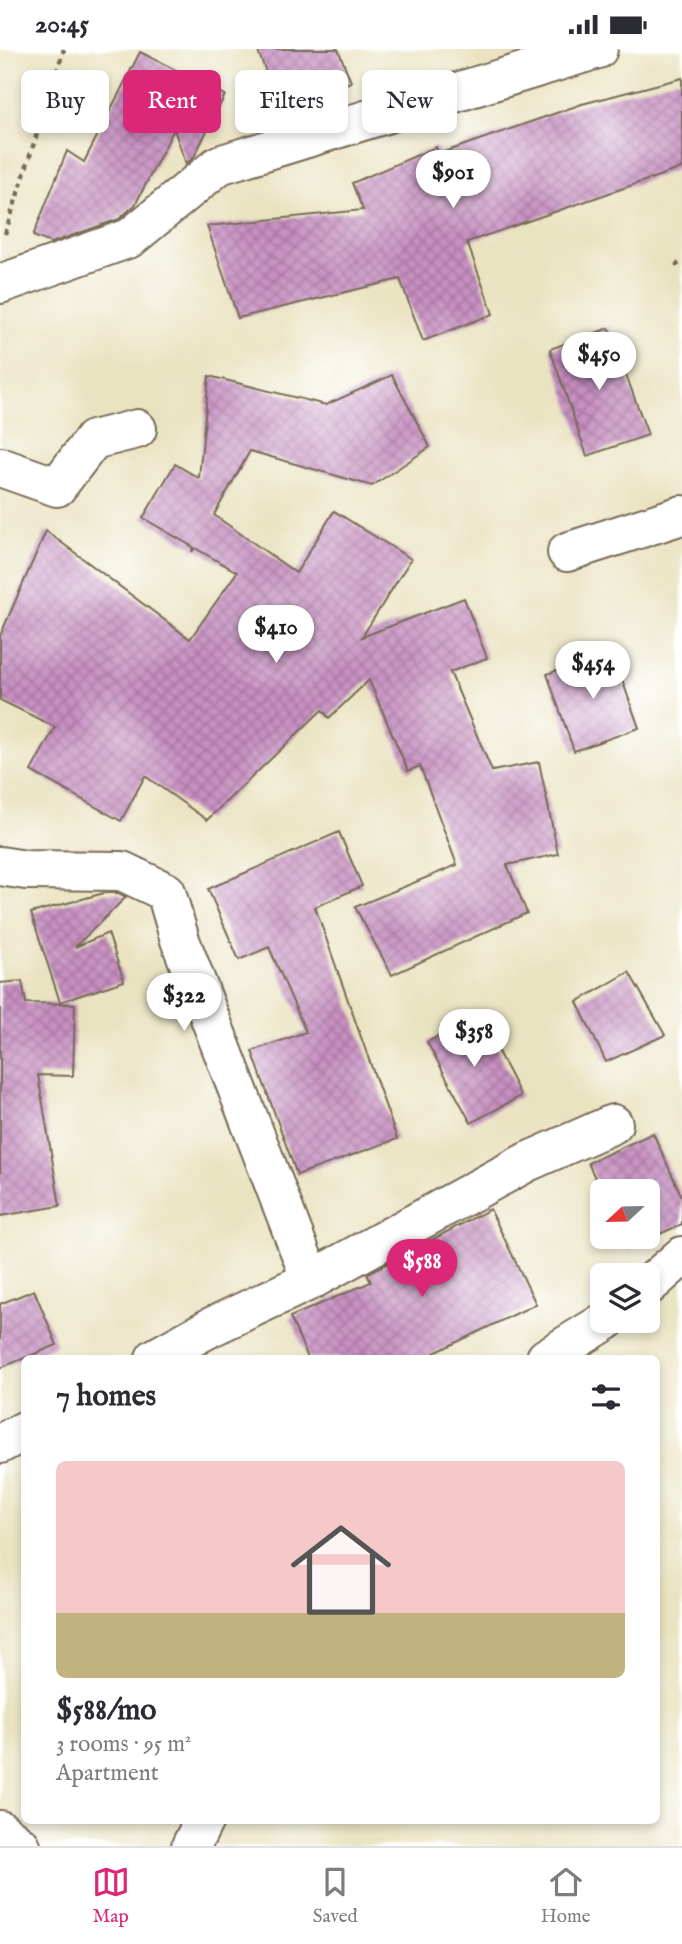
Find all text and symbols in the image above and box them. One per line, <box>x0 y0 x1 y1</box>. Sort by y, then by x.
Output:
text: 20:45 <box>35 8 89 41</box>
chip: Buy <box>21 70 109 133</box>
chip: Rent <box>123 70 221 133</box>
chip: Filters <box>235 70 348 133</box>
chip: New <box>362 70 457 133</box>
pin: $901 <box>412 151 494 210</box>
text: $901 <box>432 158 474 187</box>
pin: $450 <box>558 333 640 392</box>
text: $450 <box>577 340 621 369</box>
pin: $410 <box>235 605 317 665</box>
text: $410 <box>254 613 298 642</box>
pin: $454 <box>552 641 634 701</box>
text: $454 <box>571 649 615 678</box>
pin: $322 <box>143 974 225 1033</box>
text: $322 <box>163 981 205 1010</box>
pin: $358 <box>433 1009 515 1069</box>
text: $358 <box>455 1017 493 1046</box>
north arrow <box>590 1179 660 1249</box>
map controls <box>590 1179 660 1333</box>
pin: $588 <box>381 1239 463 1299</box>
text: $588 <box>402 1247 442 1276</box>
button: layers <box>590 1263 660 1333</box>
text: 7 homes <box>56 1378 156 1416</box>
icon: filters <box>587 1378 625 1416</box>
icon: home <box>278 1507 404 1633</box>
text: $588/mo <box>56 1692 156 1730</box>
text: 3 rooms · 95 m² <box>56 1730 191 1759</box>
text: Apartment <box>56 1759 159 1788</box>
tab: Map <box>92 1863 130 1929</box>
tab: Saved <box>313 1863 358 1929</box>
tab: Home <box>541 1863 590 1929</box>

